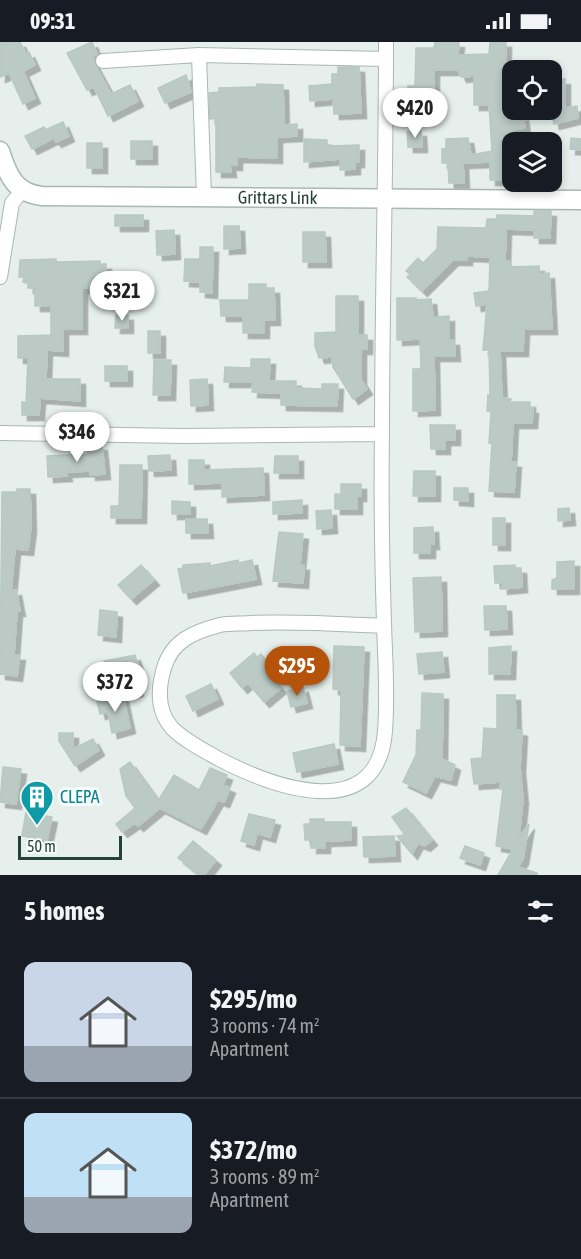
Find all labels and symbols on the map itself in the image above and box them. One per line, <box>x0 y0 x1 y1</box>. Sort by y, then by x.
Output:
pin: $420 <box>379 88 451 139</box>
street label: Grittars Link <box>238 186 318 208</box>
pin: $321 <box>86 271 158 322</box>
pin: $346 <box>41 412 113 463</box>
pin: $295 <box>261 646 333 697</box>
pin: $372 <box>79 662 151 713</box>
building icon: CLEPA <box>19 779 55 826</box>
place label: CLEPA <box>60 786 100 807</box>
scale bar <box>18 833 122 860</box>

